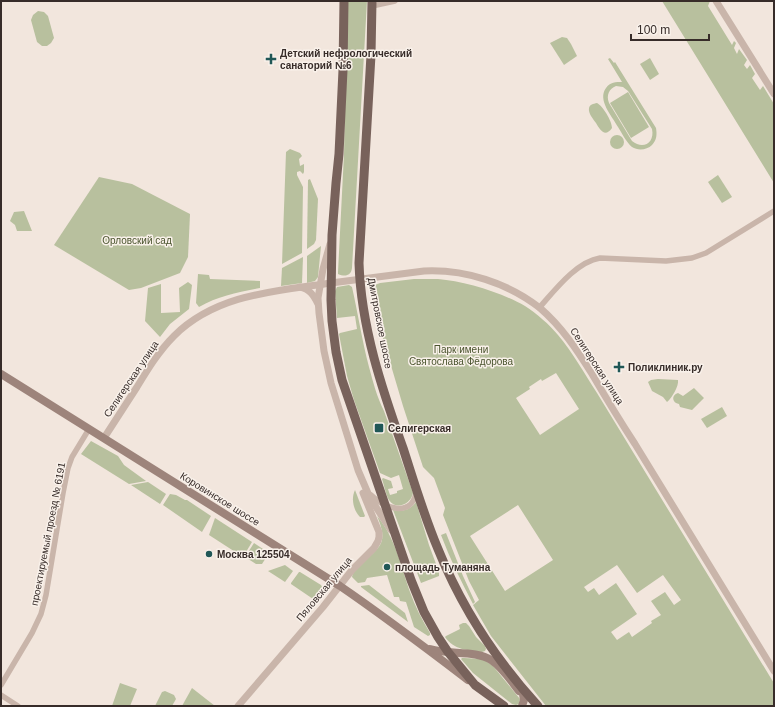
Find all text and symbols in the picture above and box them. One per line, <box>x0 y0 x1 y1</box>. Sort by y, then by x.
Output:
scale bar <box>631 16 709 42</box>
text: 100 m <box>637 23 670 37</box>
place label: Детский нефрологический санаторий №6 <box>280 48 412 71</box>
marker: Детский нефрологический санаторий №6 <box>265 53 277 65</box>
park label: Орловский сад <box>102 235 172 246</box>
street label: Дмитровское шоссе <box>366 276 394 370</box>
street label: Селигерская улица <box>568 326 626 407</box>
street label: Селигерская улица <box>101 339 161 419</box>
park label: Парк имени Святослава Фёдорова <box>409 344 514 367</box>
marker: Поликлиник.ру <box>613 361 625 373</box>
place label: Поликлиник.ру <box>628 362 703 373</box>
marker: Селигерская <box>373 422 385 434</box>
place label: Селигерская <box>388 423 451 434</box>
street label: проектируемый проезд № 6191 <box>29 461 67 607</box>
street label: Коровинское шоссе <box>178 470 262 528</box>
marker: Москва 125504 <box>204 549 214 559</box>
place label: Москва 125504 <box>217 549 290 560</box>
street label: Пяловская улица <box>294 554 354 623</box>
marker: площадь Туманяна <box>382 562 392 572</box>
place label: площадь Туманяна <box>395 562 491 573</box>

